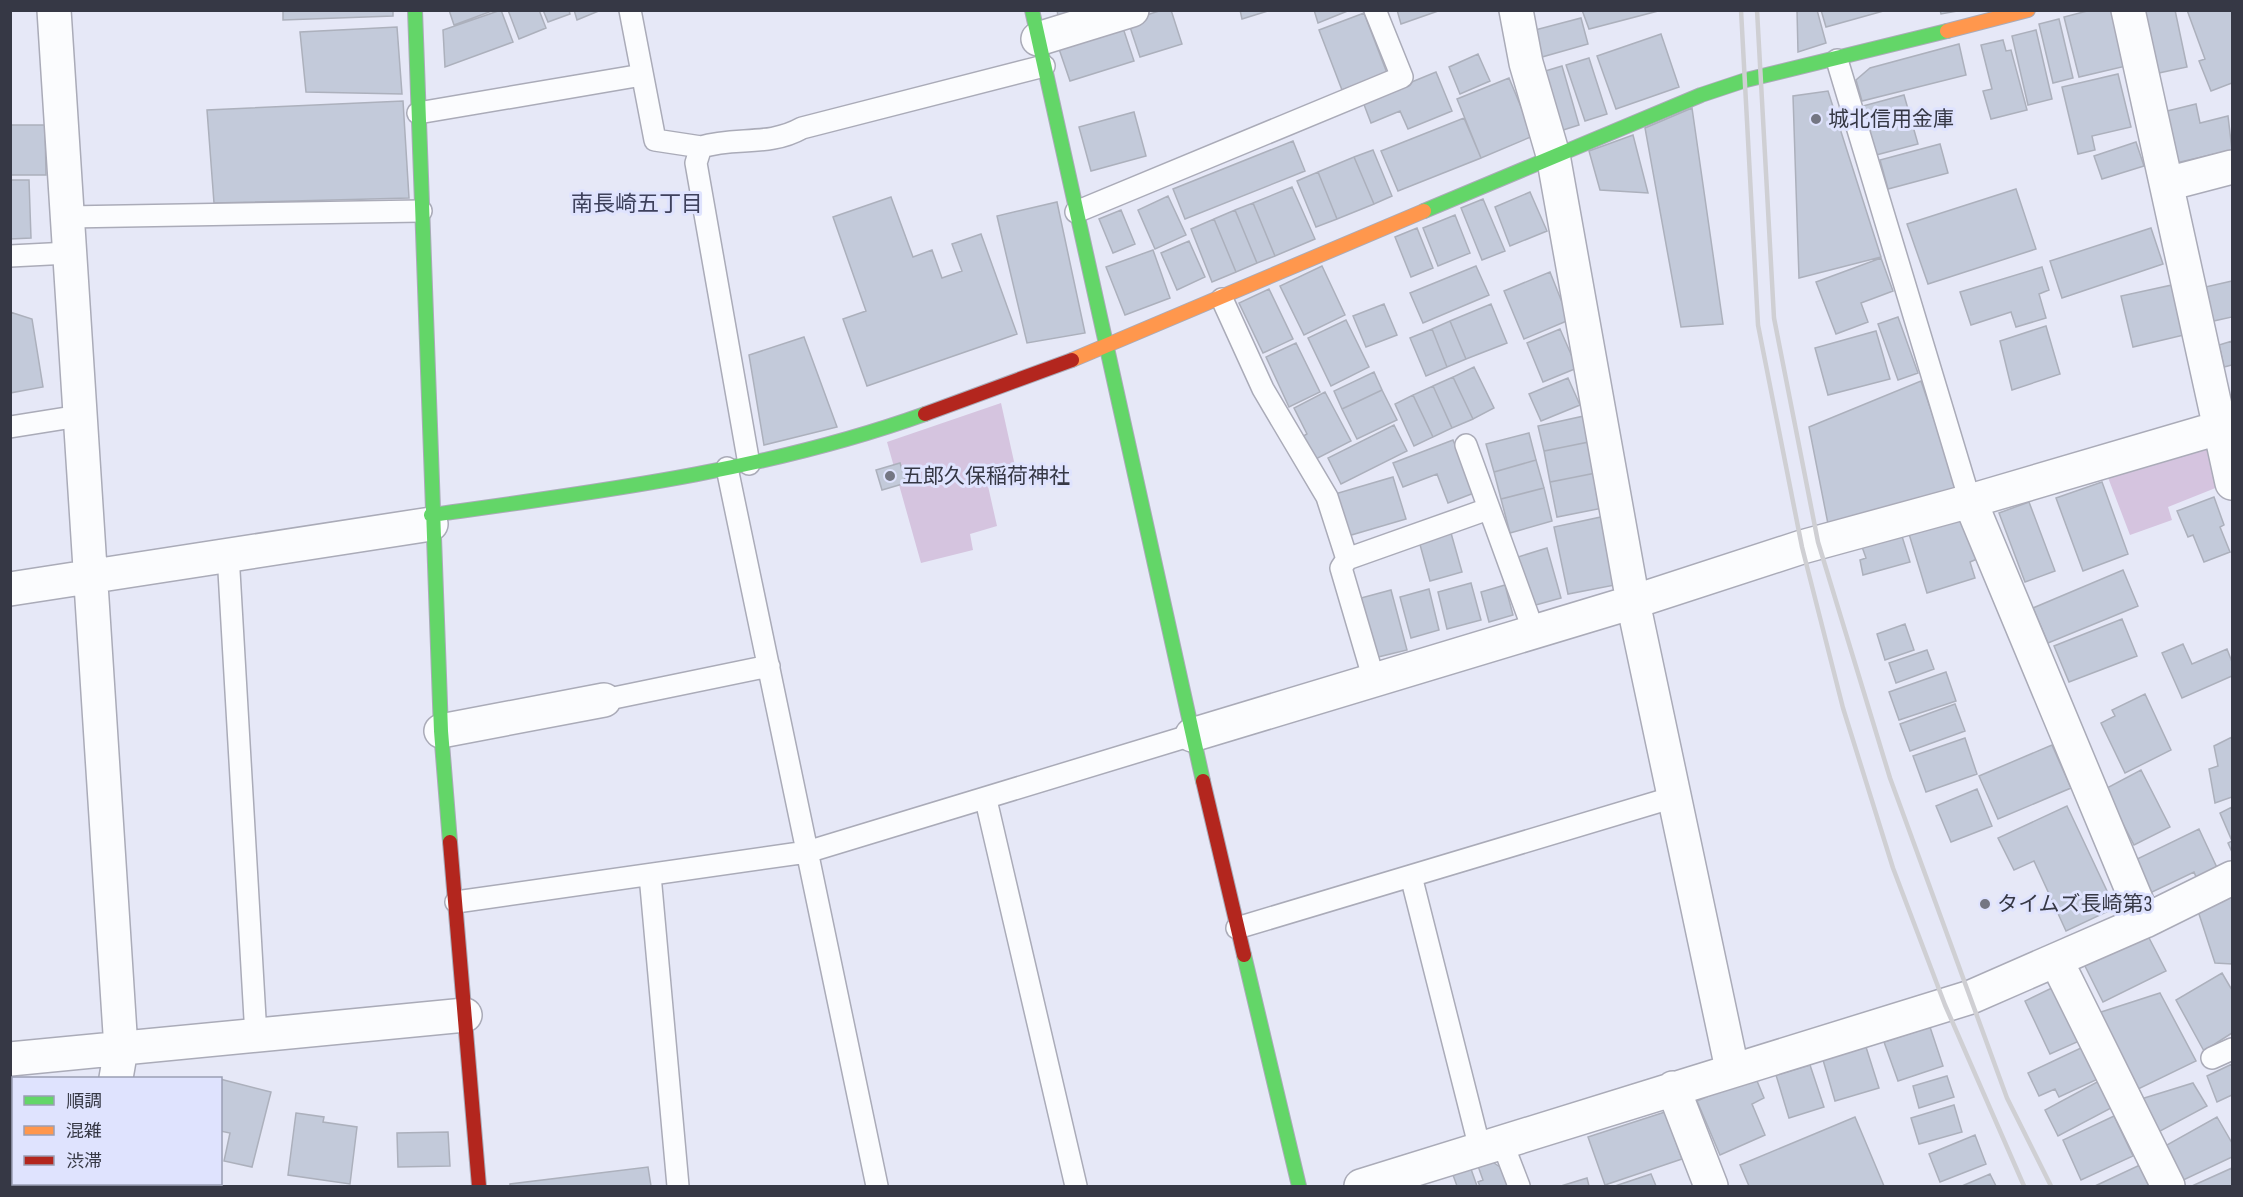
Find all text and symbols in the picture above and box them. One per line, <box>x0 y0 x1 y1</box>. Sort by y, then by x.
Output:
place label: 城北信用金庫 <box>1828 107 1954 132</box>
marker: 城北信用金庫 <box>1809 112 1823 126</box>
district label: 南長崎五丁目 <box>571 191 703 218</box>
place label: 五郎久保稲荷神社 <box>902 464 1070 489</box>
marker: 五郎久保稲荷神社 <box>883 469 897 483</box>
place label: タイムズ長崎第3 <box>1997 892 2152 917</box>
marker: タイムズ長崎第3 <box>1978 897 1992 911</box>
legend <box>12 1077 222 1185</box>
text: 順調 <box>66 1091 102 1112</box>
text: 混雑 <box>66 1121 102 1142</box>
text: 渋滞 <box>66 1151 102 1172</box>

